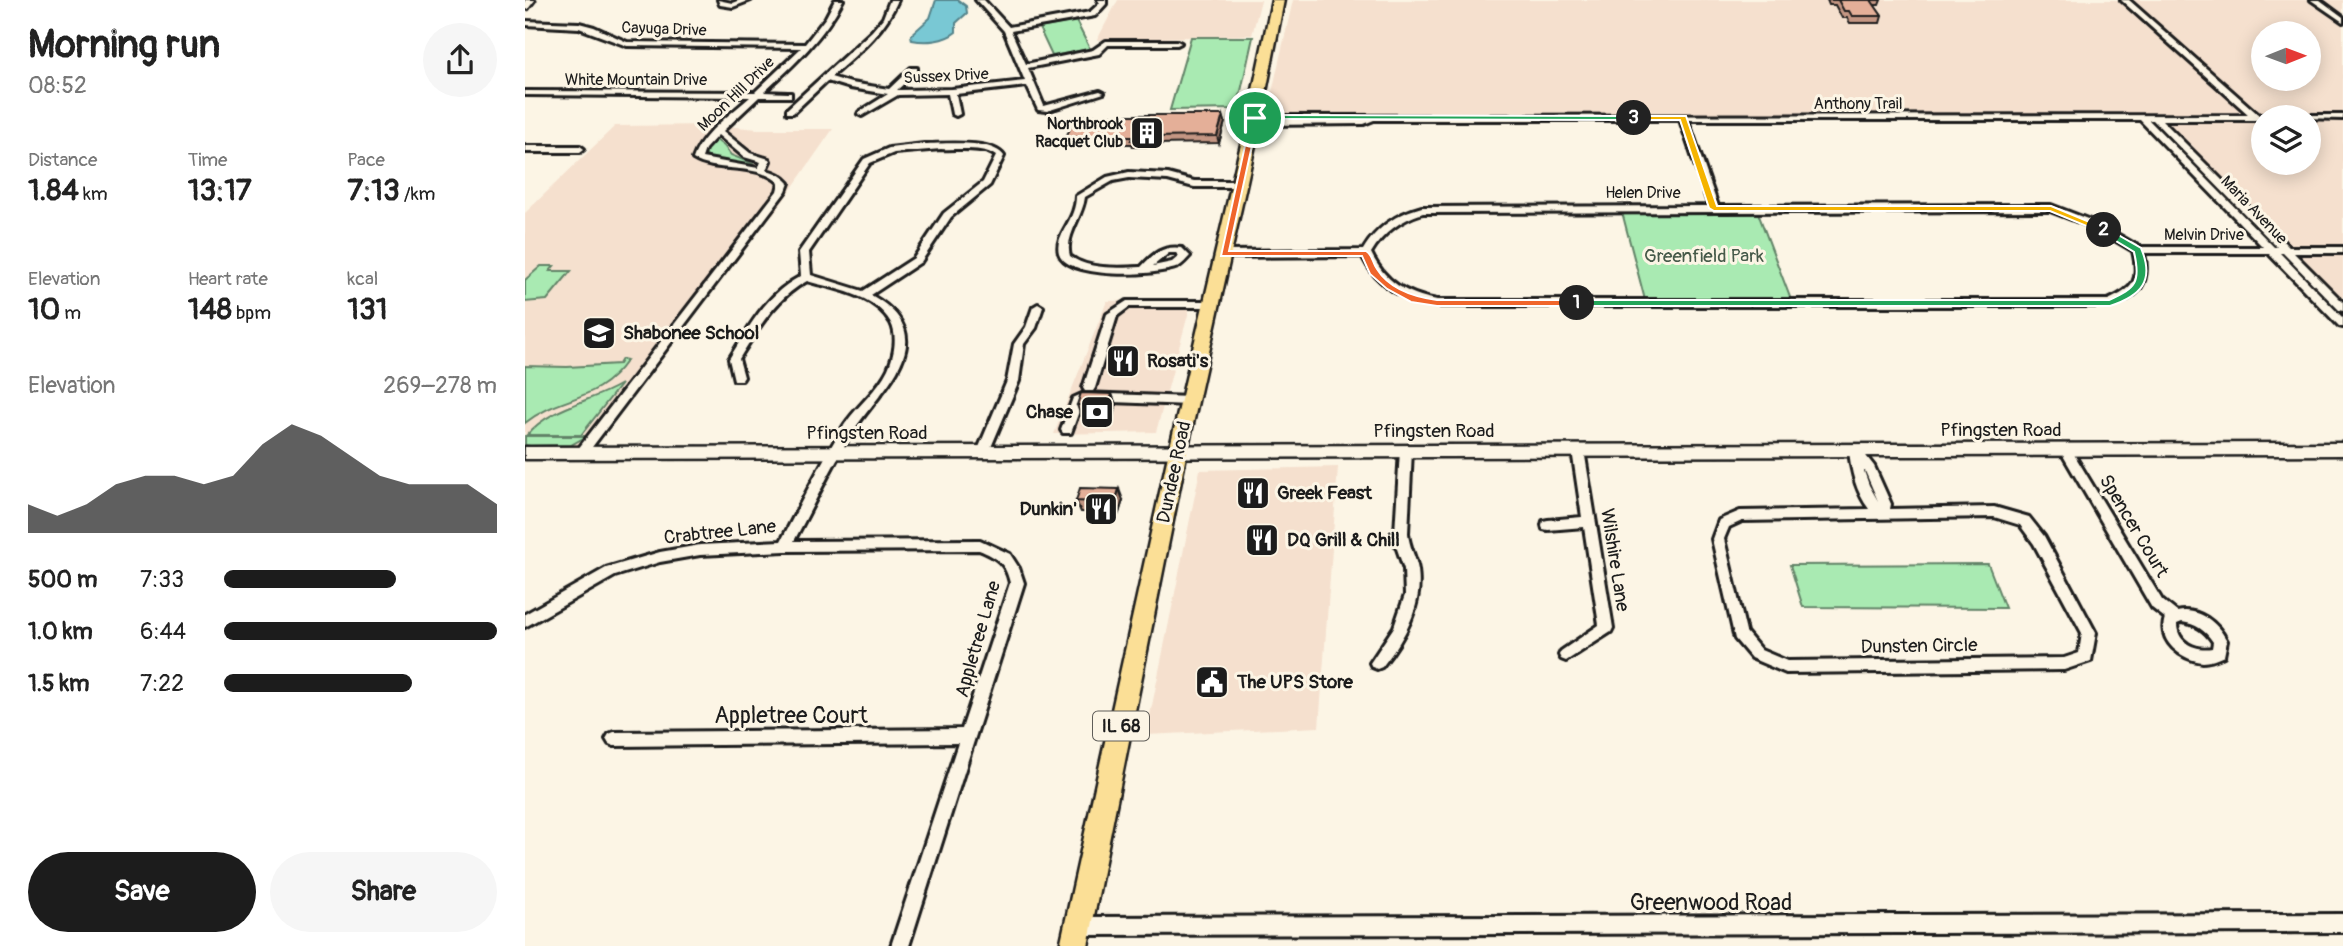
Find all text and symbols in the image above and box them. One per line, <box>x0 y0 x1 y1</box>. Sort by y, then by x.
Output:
street label: Cayuga Drive <box>621 18 707 40</box>
text: Morning run <box>28 21 220 69</box>
north arrow <box>2251 21 2321 91</box>
map controls <box>2251 21 2321 175</box>
button: share <box>423 23 497 97</box>
street label: Moon Hill Drive <box>693 52 779 136</box>
street label: Sussex Drive <box>903 64 989 88</box>
street label: White Mountain Drive <box>565 70 707 90</box>
text: 08:52 <box>28 71 87 100</box>
pin <box>1225 88 1285 148</box>
street label: Anthony Trail <box>1814 94 1902 114</box>
icon: arrive <box>1236 99 1274 137</box>
pin: 3 <box>1617 100 1651 136</box>
text: 3 <box>1628 105 1639 129</box>
button: layers <box>2251 105 2321 175</box>
place label: Northbrook Racquet Club <box>1035 114 1123 152</box>
building icon: Northbrook Racquet Club <box>1128 114 1166 152</box>
text: Distance <box>28 148 97 172</box>
text: Time <box>188 148 227 172</box>
text: Pace <box>347 148 385 172</box>
text: 1.84 <box>28 172 79 209</box>
text: 13:17 <box>188 172 252 209</box>
text: 7:13 <box>347 172 400 209</box>
street label: Maria Avenue <box>2216 172 2292 249</box>
text: km <box>79 182 108 206</box>
text: /km <box>400 182 435 206</box>
street label: Helen Drive <box>1605 183 1681 203</box>
pin: 2 <box>2087 212 2121 247</box>
text: 2 <box>2098 217 2109 241</box>
street label: Melvin Drive <box>2164 225 2244 245</box>
park label: Greenfield Park <box>1644 244 1764 268</box>
text: Elevation <box>28 267 100 291</box>
text: Heart rate <box>188 267 268 291</box>
text: kcal <box>347 267 378 291</box>
pin: 1 <box>1559 286 1595 320</box>
text: 1 <box>1573 290 1580 314</box>
text: 10 <box>28 291 60 328</box>
text: 148 <box>188 291 232 328</box>
text: 131 <box>347 291 388 328</box>
text: m <box>60 301 81 325</box>
text: bpm <box>232 301 271 325</box>
school or university icon: Shabonee School <box>580 314 618 352</box>
place label: Shabonee School <box>623 321 759 345</box>
restaurant icon: Rosati's <box>1104 342 1142 380</box>
place label: Rosati's <box>1147 349 1209 373</box>
text: Elevation <box>28 371 116 400</box>
text: 269–278 m <box>383 371 497 400</box>
bank icon: Chase <box>1078 393 1116 431</box>
place label: Chase <box>1026 400 1074 424</box>
street label: Pfingsten Road <box>1940 418 2062 442</box>
street label: Dundee Road <box>1151 419 1197 525</box>
street label: Pfingsten Road <box>1373 419 1495 443</box>
street label: Pfingsten Road <box>806 421 928 445</box>
street label: Spencer Court <box>2094 470 2174 582</box>
restaurant icon: Greek Feast <box>1234 474 1272 512</box>
place label: Greek Feast <box>1277 481 1373 505</box>
restaurant icon: Dunkin' <box>1082 490 1120 528</box>
place label: Dunkin' <box>1020 497 1077 521</box>
street label: Wilshire Lane <box>1595 507 1635 614</box>
street label: Crabtree Lane <box>663 514 778 550</box>
restaurant icon: DQ Grill & Chill <box>1243 521 1281 559</box>
place label: DQ Grill & Chill <box>1287 528 1400 552</box>
text: 500 m <box>28 565 97 594</box>
text: 7:33 <box>140 565 184 594</box>
street label: Appletree Lane <box>950 577 1006 700</box>
text: 1.0 km <box>28 617 93 646</box>
text: 6:44 <box>140 617 186 646</box>
street label: Dunsten Circle <box>1860 633 1978 659</box>
public building icon: The UPS Store <box>1193 663 1231 701</box>
text: 1.5 km <box>28 669 90 698</box>
text: 7:22 <box>140 669 184 698</box>
place label: The UPS Store <box>1236 670 1354 694</box>
street label: Appletree Court <box>714 701 869 730</box>
road number: IL 68 <box>1093 712 1149 740</box>
button: Save <box>28 852 256 932</box>
button: Share <box>270 852 497 932</box>
street label: Greenwood Road <box>1630 888 1792 917</box>

